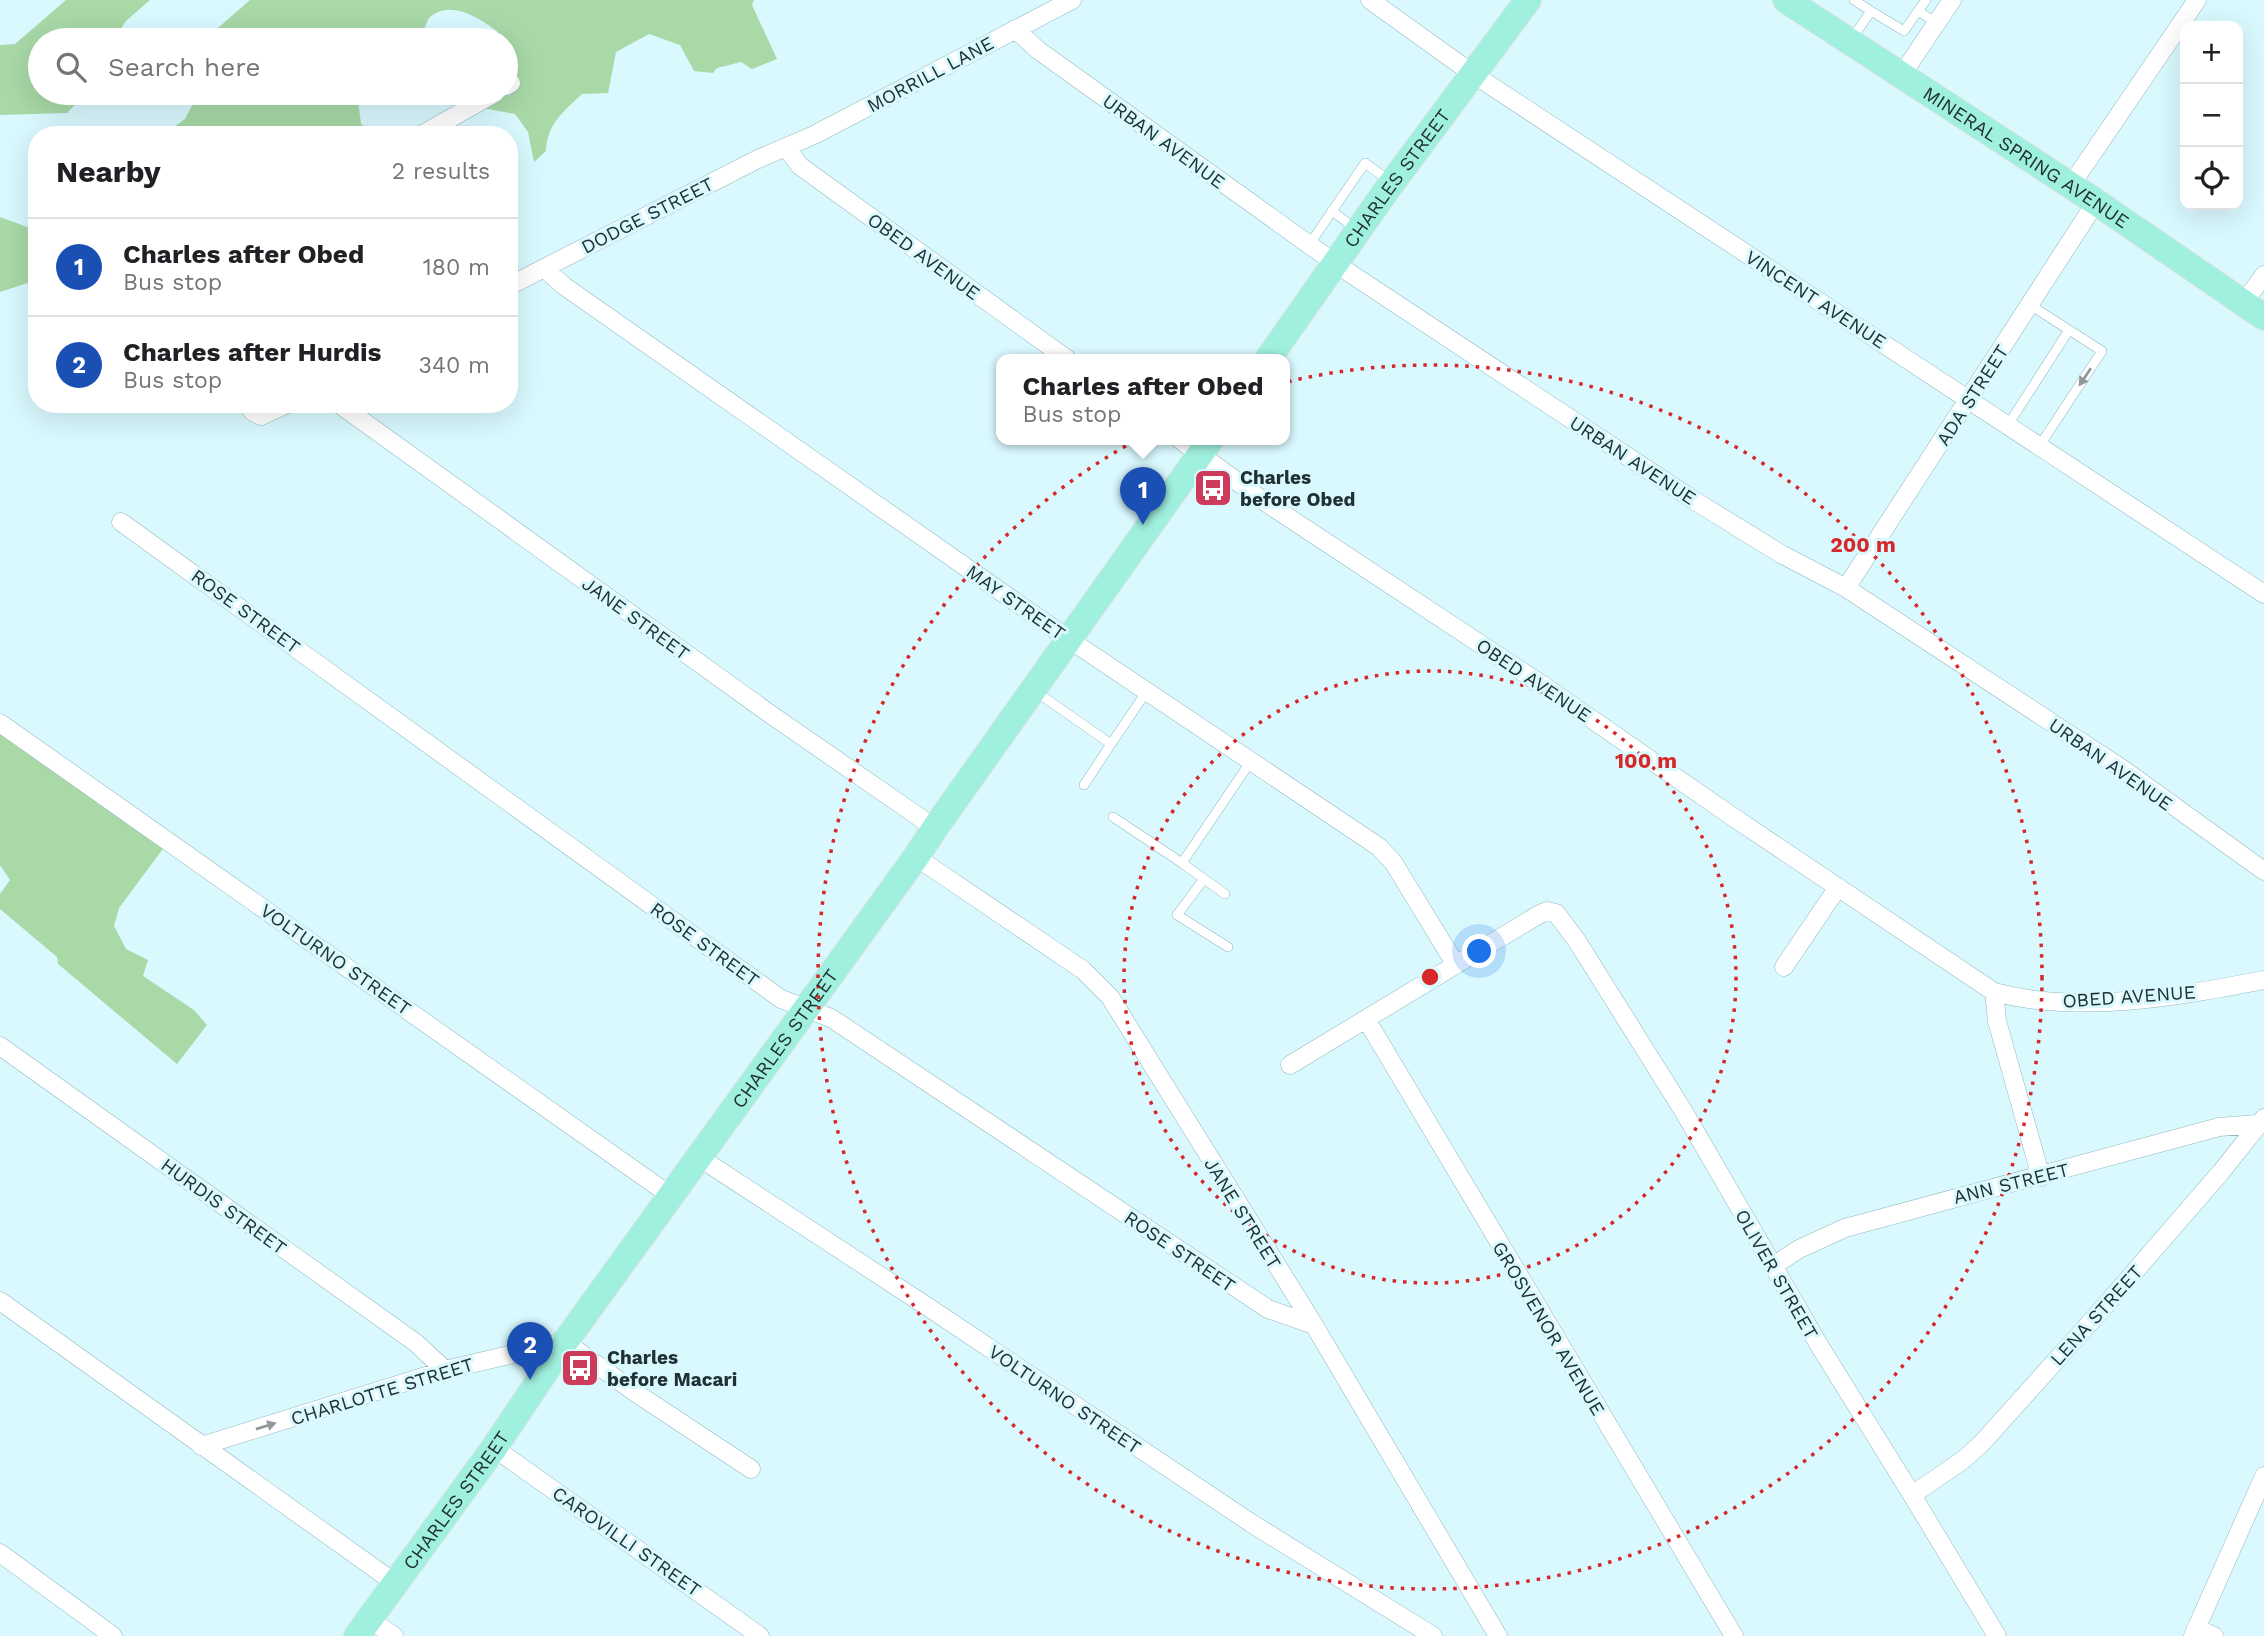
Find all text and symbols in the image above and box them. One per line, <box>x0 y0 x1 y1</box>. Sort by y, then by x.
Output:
map controls <box>2180 21 2243 210</box>
button: + <box>2180 21 2243 84</box>
search box <box>28 28 518 105</box>
street label: MORRILL LANE <box>863 31 997 117</box>
icon: search <box>52 48 90 86</box>
text: Search here <box>108 52 260 82</box>
street label: MINERAL SPRING AVENUE <box>1919 82 2133 233</box>
button: − <box>2180 84 2243 147</box>
street label: URBAN AVENUE <box>1098 89 1229 194</box>
street label: CHARLES STREET <box>1339 104 1455 252</box>
button: locate <box>2180 147 2243 210</box>
text: Nearby <box>56 154 161 189</box>
text: 2 results <box>392 158 490 185</box>
street label: DODGE STREET <box>577 172 717 259</box>
street label: OBED AVENUE <box>863 208 984 305</box>
text: Charles after Obed <box>123 239 364 269</box>
street label: VINCENT AVENUE <box>1741 245 1890 353</box>
text: 1 <box>74 254 84 281</box>
text: 180 m <box>423 254 490 281</box>
text: Bus stop <box>123 269 222 296</box>
text: Charles after Hurdis <box>123 337 381 367</box>
street label: ADA STREET <box>1931 341 2014 450</box>
text: 2 <box>72 352 86 379</box>
text: 340 m <box>418 352 490 379</box>
popup <box>996 354 1290 445</box>
text: Bus stop <box>123 367 222 394</box>
one-way arrow <box>2078 368 2092 386</box>
text: Charles after Obed <box>1022 371 1264 401</box>
text: Bus stop <box>1022 401 1122 428</box>
street label: URBAN AVENUE <box>1565 411 1700 510</box>
place label: Charles before Obed <box>1240 466 1355 511</box>
pin: 1 <box>1120 467 1166 525</box>
bus stop icon: Charles before Obed <box>1192 467 1234 509</box>
text: 200 m <box>1830 532 1896 557</box>
street label: MAY STREET <box>962 560 1070 645</box>
street label: ROSE STREET <box>187 564 305 659</box>
street label: JANE STREET <box>578 572 694 665</box>
street label: OBED AVENUE <box>1472 634 1595 727</box>
street label: URBAN AVENUE <box>2044 713 2177 816</box>
text: 100 m <box>1615 748 1677 773</box>
street label: ROSE STREET <box>646 897 764 992</box>
street label: VOLTURNO STREET <box>256 899 416 1020</box>
your location <box>1462 934 1496 968</box>
street label: CHARLES STREET <box>727 965 843 1113</box>
centre of rings <box>1418 965 1442 989</box>
street label: OBED AVENUE <box>2062 980 2196 1013</box>
street label: HURDIS STREET <box>156 1153 291 1260</box>
street label: JANE STREET <box>1199 1153 1286 1273</box>
street label: ANN STREET <box>1951 1158 2071 1209</box>
street label: OLIVER STREET <box>1730 1205 1823 1343</box>
street label: ROSE STREET <box>1120 1206 1240 1297</box>
street label: GROSVENOR AVENUE <box>1488 1237 1610 1419</box>
street label: LENA STREET <box>2045 1260 2147 1370</box>
pin: 2 <box>507 1322 553 1380</box>
street label: VOLTURNO STREET <box>984 1340 1145 1459</box>
place label: Charles before Macari <box>607 1346 737 1391</box>
bus stop icon: Charles before Macari <box>559 1347 601 1389</box>
street label: CHARLOTTE STREET <box>288 1353 476 1430</box>
one-way arrow <box>256 1420 277 1431</box>
street label: CHARLES STREET <box>398 1427 514 1574</box>
street label: CAROVILLI STREET <box>548 1481 705 1601</box>

